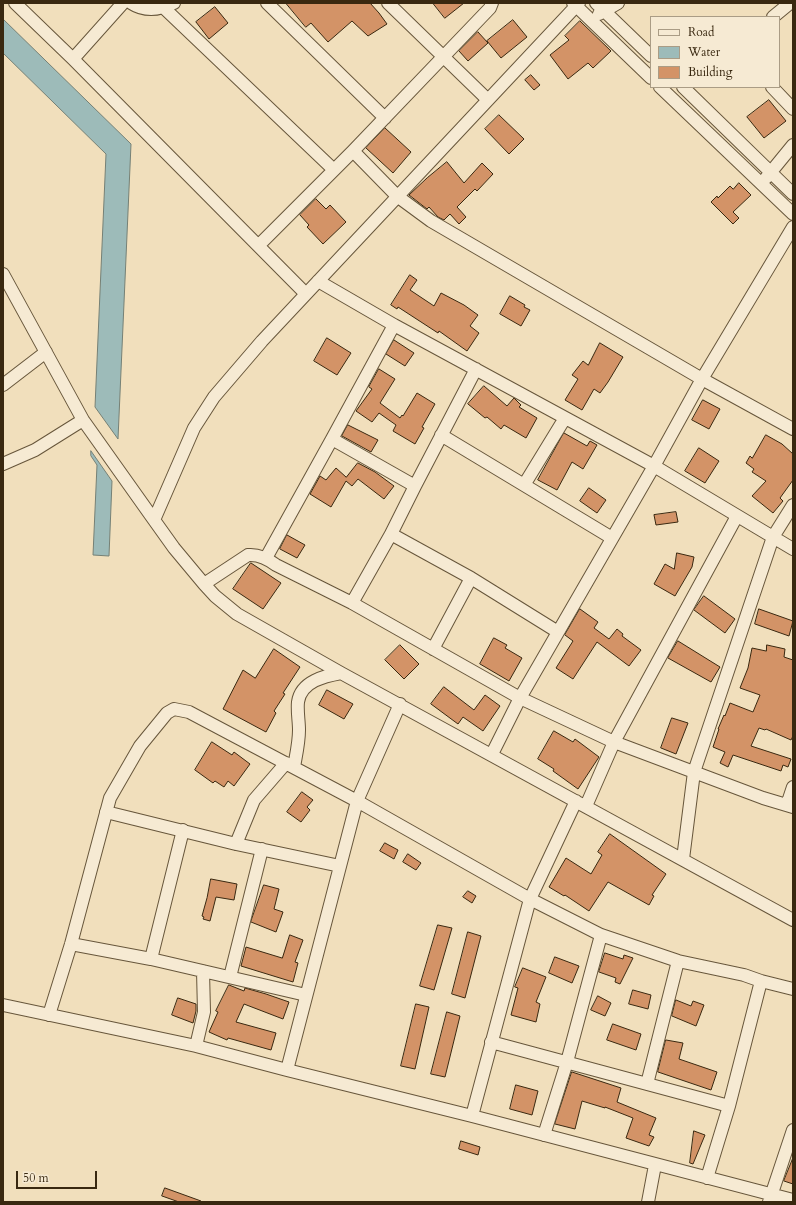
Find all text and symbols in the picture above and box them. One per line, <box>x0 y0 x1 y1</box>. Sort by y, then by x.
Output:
legend <box>650 16 780 88</box>
text: Road <box>688 24 714 40</box>
text: Water <box>688 44 720 60</box>
text: Building <box>688 64 732 80</box>
scale bar <box>18 1163 99 1189</box>
text: 50 m <box>23 1170 49 1186</box>

